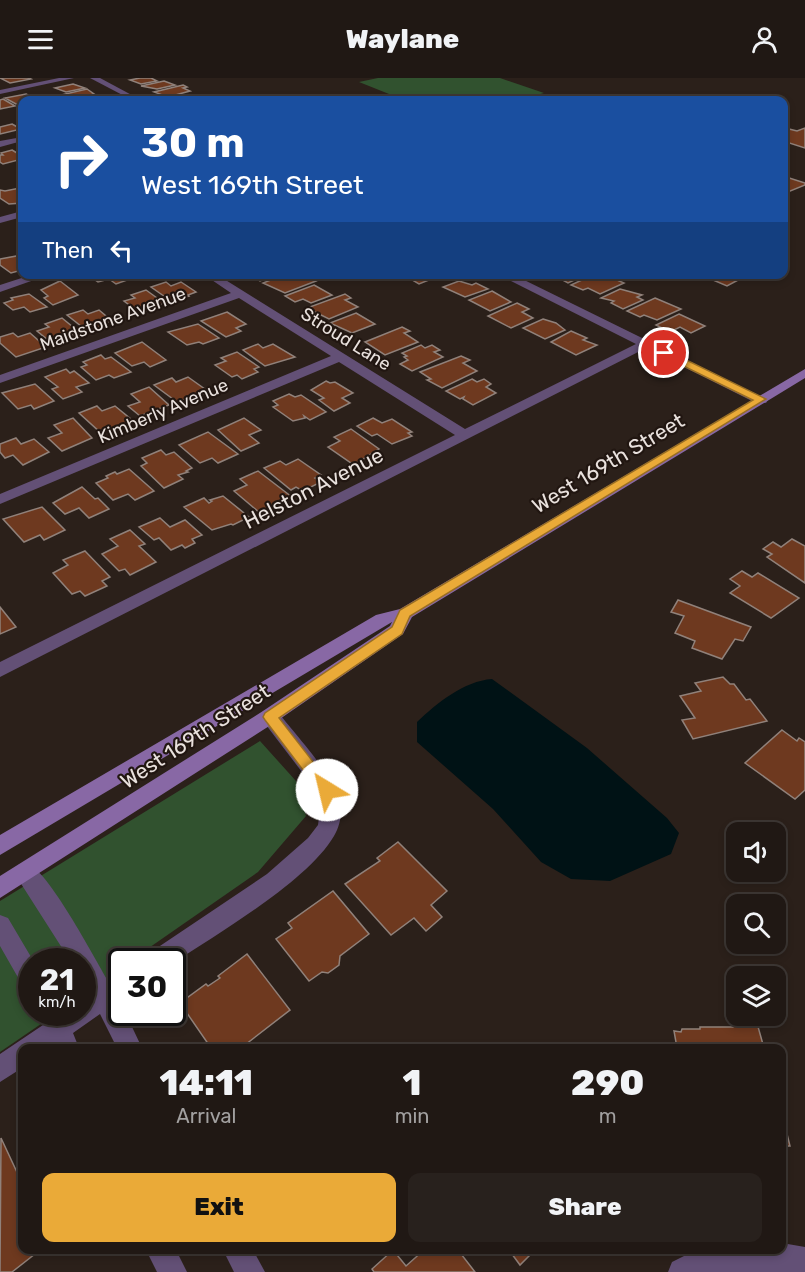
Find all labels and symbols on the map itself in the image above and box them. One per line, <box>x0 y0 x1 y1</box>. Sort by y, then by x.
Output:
street label: Maidstone Avenue <box>37 282 189 356</box>
street label: Stroud Lane <box>297 303 395 375</box>
pin <box>638 327 689 378</box>
street label: Kimberly Avenue <box>94 374 232 448</box>
street label: West 169th Street <box>527 408 689 518</box>
street label: Helston Avenue <box>239 442 387 534</box>
street label: West 169th Street <box>116 678 274 794</box>
position arrow <box>295 758 359 822</box>
speed limit sign: 30 <box>108 948 186 1026</box>

